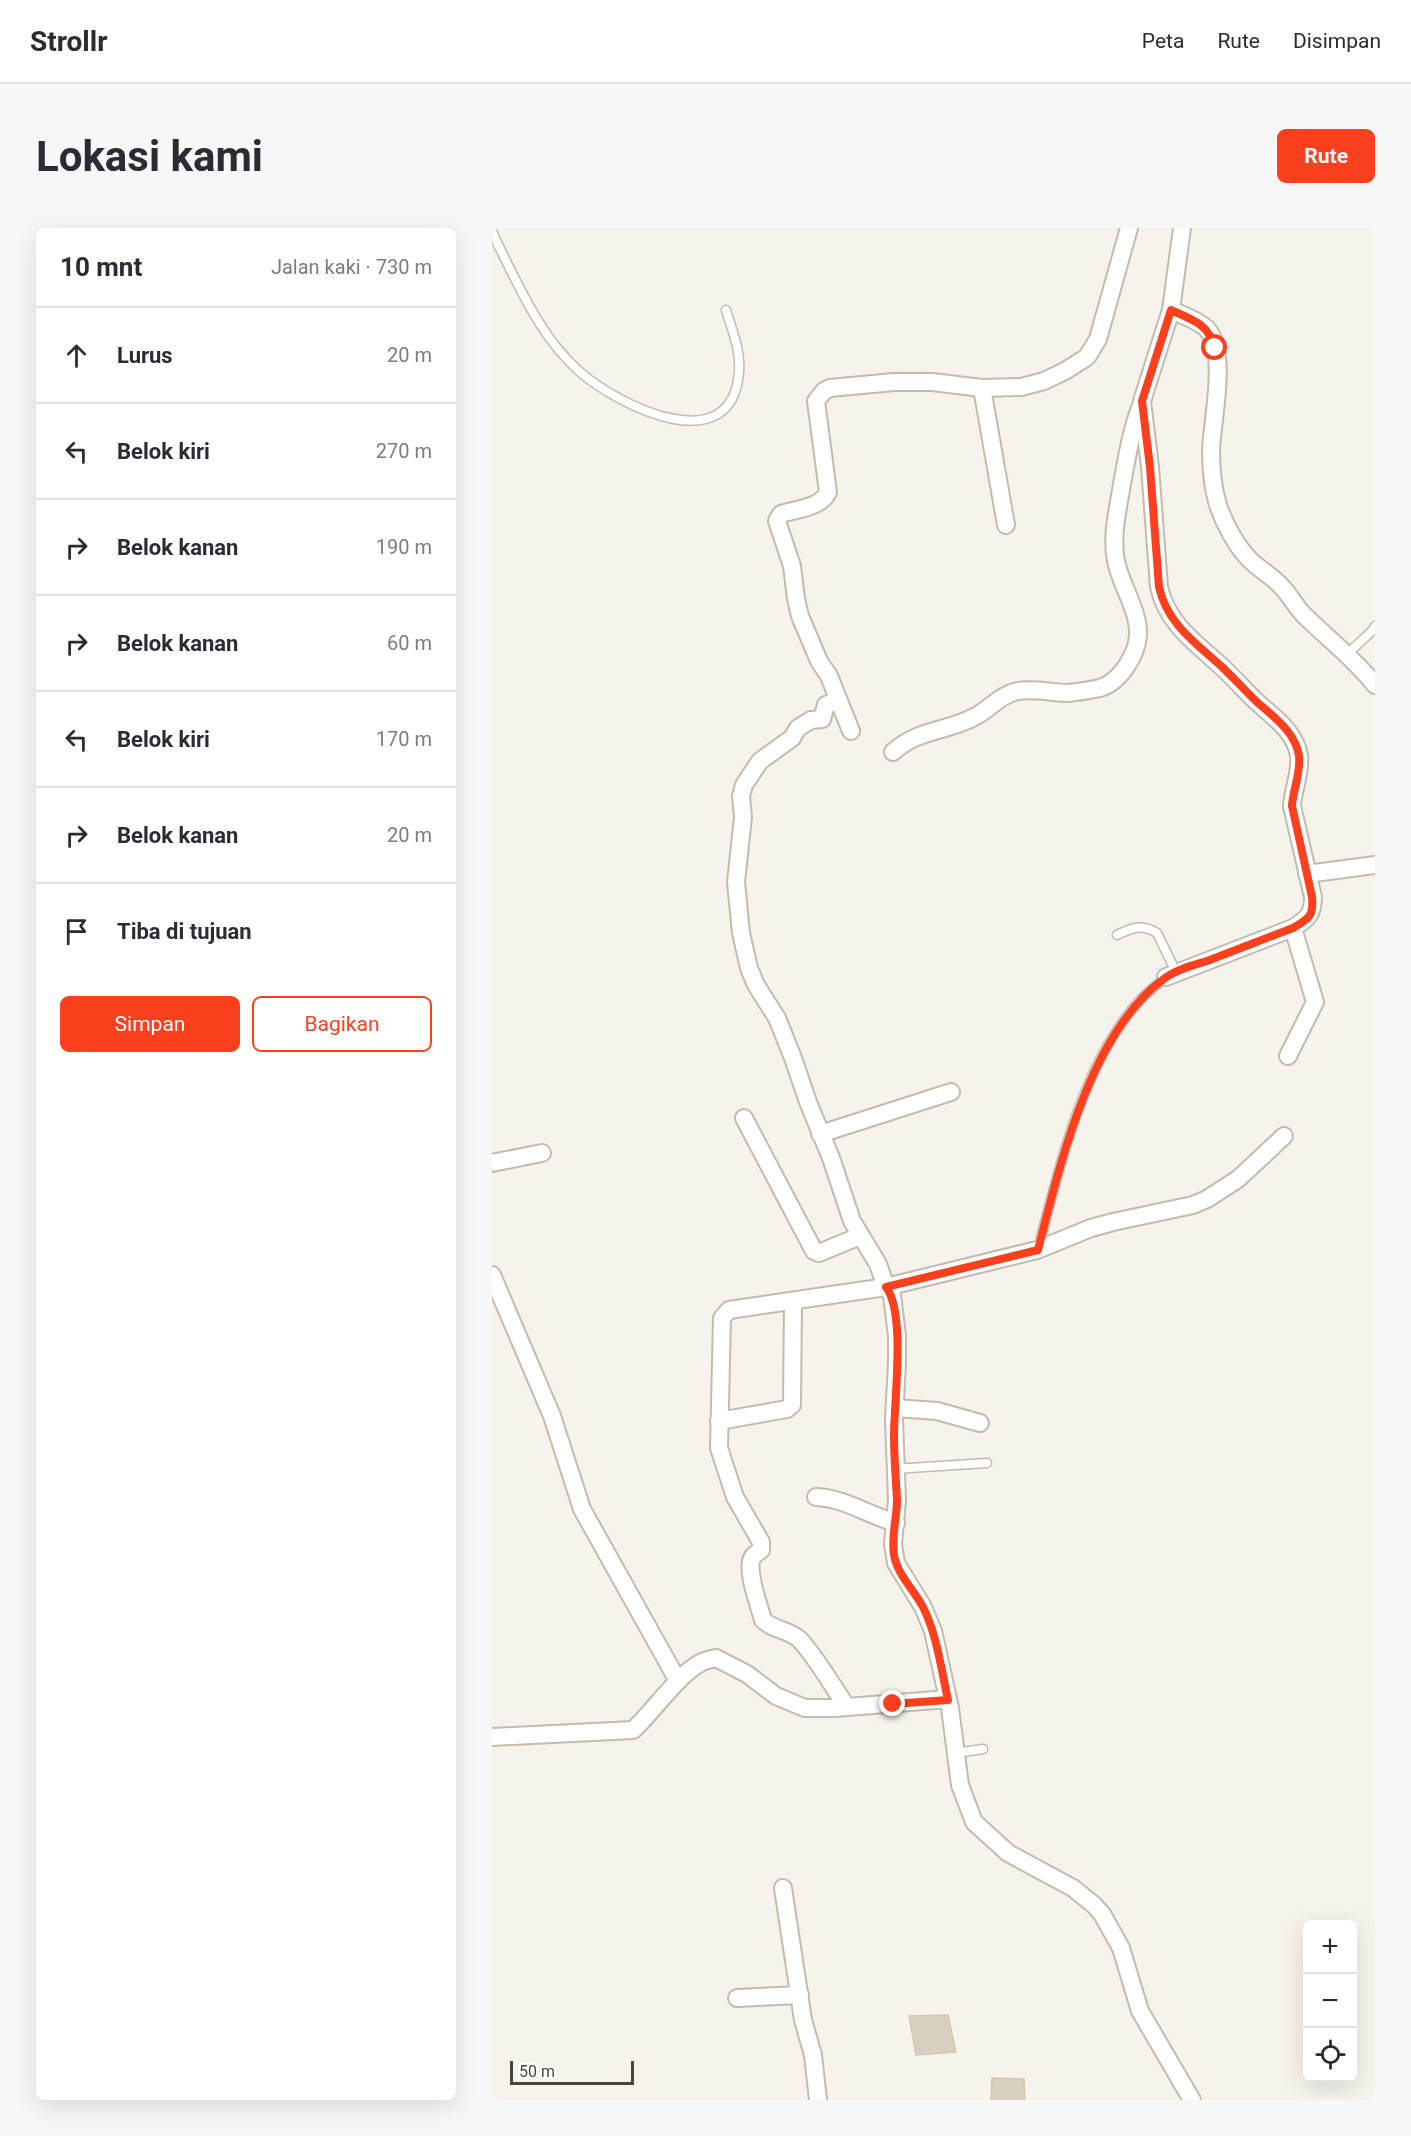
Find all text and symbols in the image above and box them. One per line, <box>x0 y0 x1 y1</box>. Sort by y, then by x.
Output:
text: Strollr <box>30 25 107 58</box>
text: Peta <box>1142 29 1184 53</box>
text: Rute <box>1217 29 1260 53</box>
text: Disimpan <box>1293 29 1381 53</box>
button: Rute <box>1277 129 1375 183</box>
text: Lokasi kami <box>36 132 263 181</box>
text: 10 mnt <box>60 252 142 282</box>
text: Jalan kaki · 730 m <box>271 255 432 279</box>
route start <box>1201 334 1227 360</box>
icon: ahead <box>60 339 93 372</box>
text: Lurus <box>117 343 173 368</box>
text: 20 m <box>387 343 432 367</box>
icon: left <box>60 435 93 468</box>
text: Belok kiri <box>117 439 210 464</box>
text: 270 m <box>376 439 432 463</box>
icon: right <box>60 531 93 564</box>
text: Belok kanan <box>117 535 238 560</box>
text: 190 m <box>376 535 432 559</box>
icon: right <box>60 627 93 660</box>
text: Belok kanan <box>117 631 238 656</box>
text: 60 m <box>387 631 432 655</box>
icon: left <box>60 723 93 756</box>
text: Belok kiri <box>117 727 210 752</box>
text: 170 m <box>376 727 432 751</box>
icon: right <box>60 819 93 852</box>
text: Belok kanan <box>117 823 238 848</box>
text: 20 m <box>387 823 432 847</box>
icon: arrive <box>60 915 93 948</box>
text: Tiba di tujuan <box>117 919 252 944</box>
button: Simpan <box>60 996 240 1052</box>
button: Bagikan <box>252 996 432 1052</box>
route end <box>879 1690 905 1716</box>
map controls <box>1303 1920 1357 2082</box>
button: + <box>1303 1920 1357 1974</box>
button: − <box>1303 1974 1357 2028</box>
button: locate <box>1303 2028 1357 2082</box>
scale bar <box>510 2058 634 2086</box>
text: 50 m <box>519 2062 555 2081</box>

